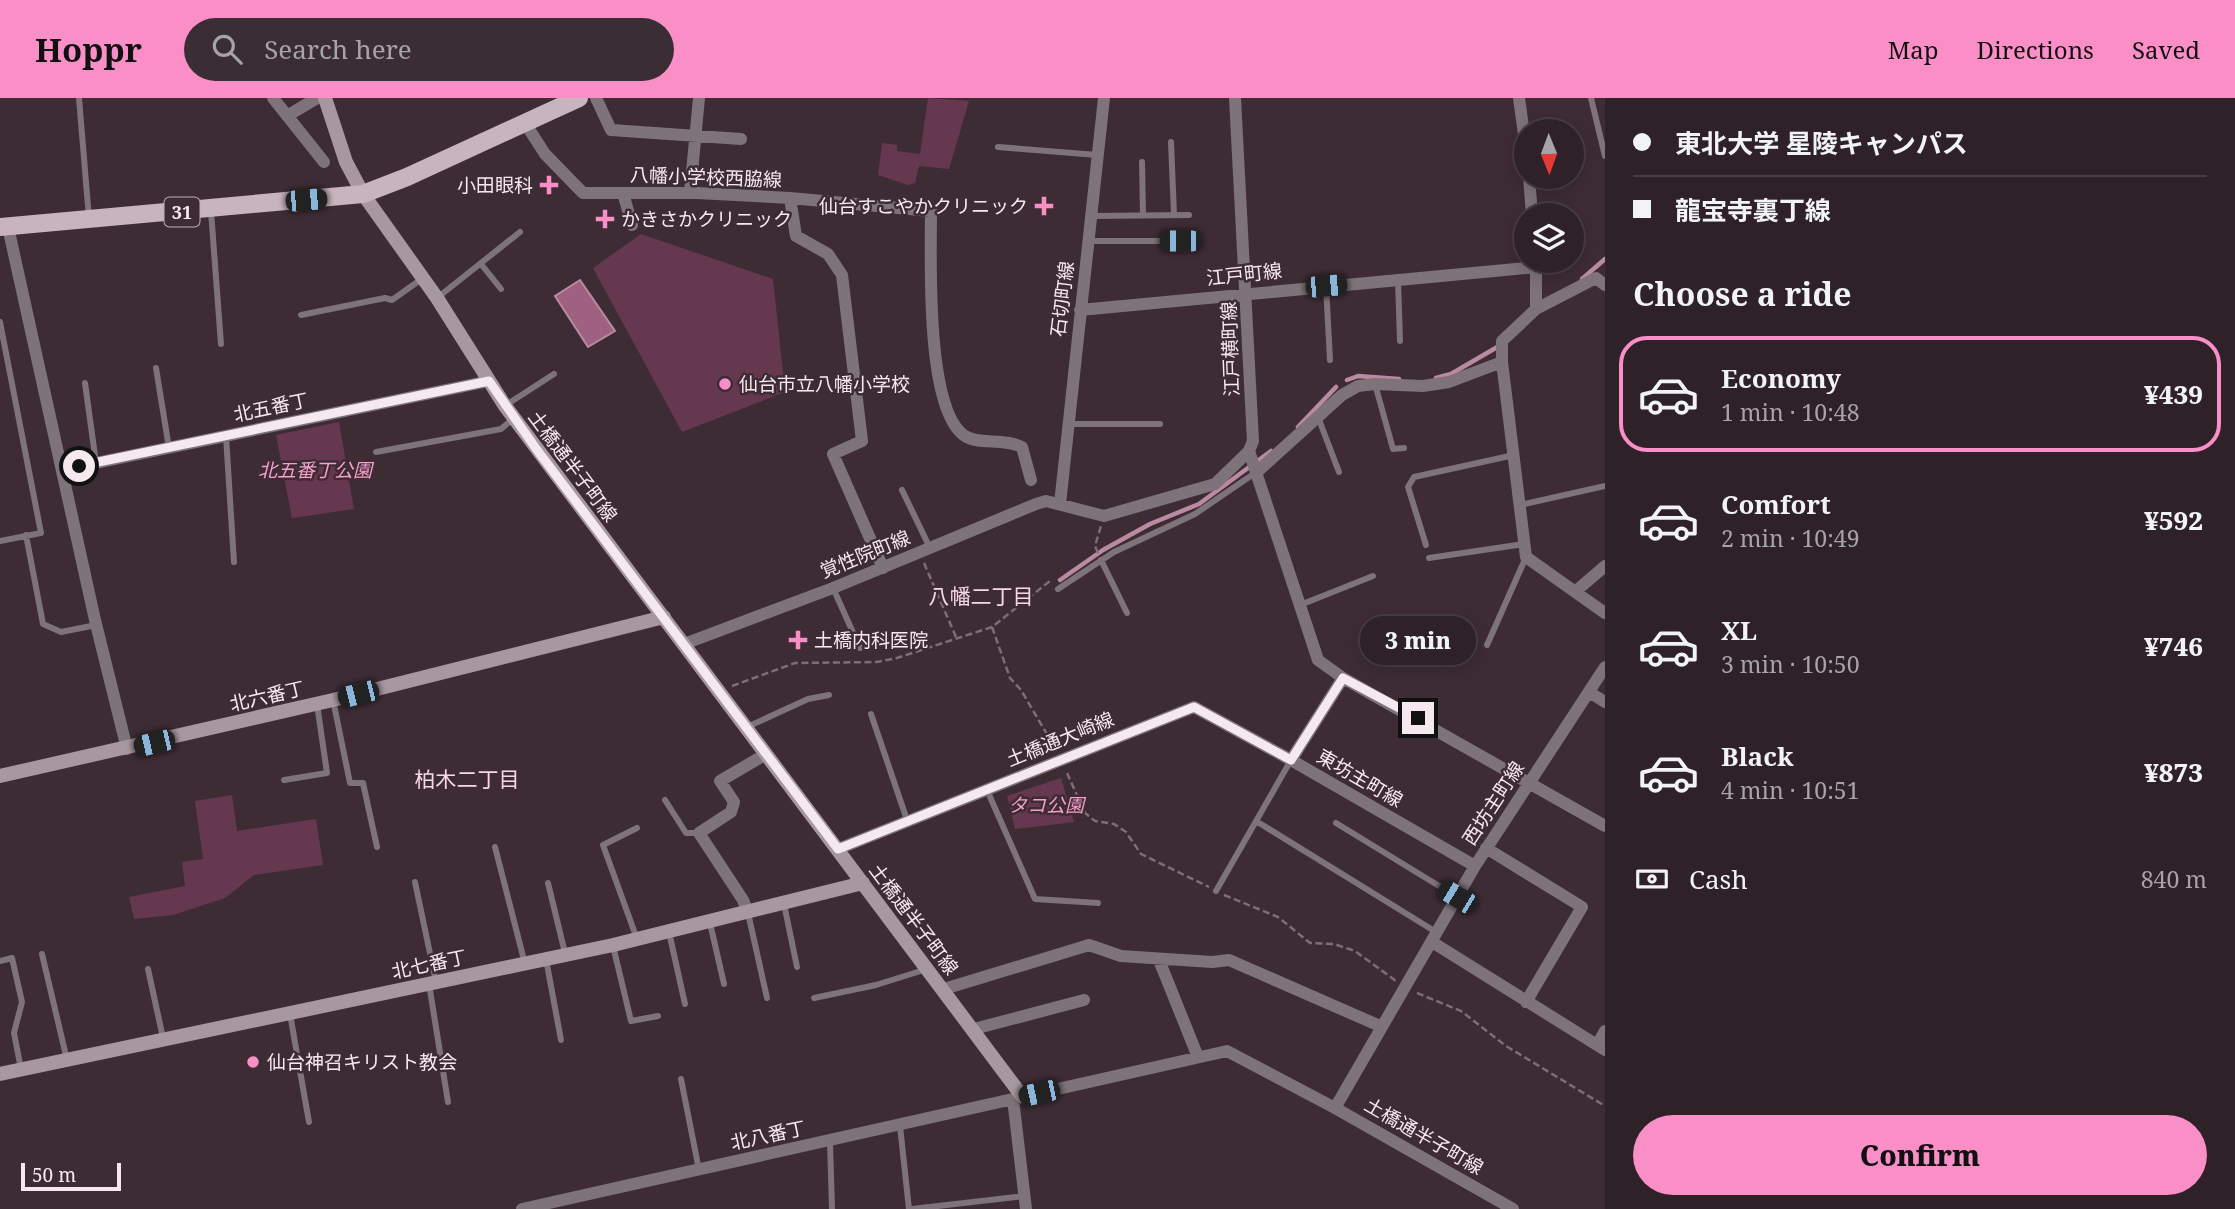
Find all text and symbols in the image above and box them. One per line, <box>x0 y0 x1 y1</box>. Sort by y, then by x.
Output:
search box <box>184 18 674 81</box>
text: Hoppr <box>35 27 142 72</box>
icon: search <box>208 30 246 68</box>
text: Search here <box>264 31 412 67</box>
text: Map <box>1888 33 1939 66</box>
text: Directions <box>1977 33 2094 66</box>
text: Saved <box>2132 33 2200 66</box>
north arrow <box>1514 119 1584 189</box>
map controls <box>1514 119 1584 273</box>
text: 東北大学 星陵キャンパス <box>1675 125 1968 161</box>
street label: 八幡小学校西脇線 <box>630 161 782 193</box>
place label: 小田眼科 <box>457 172 533 198</box>
marker: 小田眼科 <box>539 175 559 195</box>
car <box>285 188 328 212</box>
text: 龍宝寺裏丁線 <box>1675 192 1831 228</box>
place label: 仙台すこやかクリニック <box>819 193 1028 219</box>
marker: 仙台すこやかクリニック <box>1034 196 1054 216</box>
road number: 31 <box>164 198 200 226</box>
button: layers <box>1514 203 1584 273</box>
place label: かきさかクリニック <box>621 206 792 232</box>
marker: かきさかクリニック <box>595 209 615 229</box>
car <box>1160 231 1202 252</box>
street label: 江戸町線 <box>1205 257 1283 291</box>
street label: 石切町線 <box>1044 260 1080 338</box>
text: Choose a ride <box>1633 272 1852 315</box>
car <box>1305 274 1348 298</box>
street label: 江戸横町線 <box>1215 301 1245 397</box>
text: Economy <box>1721 360 1841 396</box>
icon: car <box>1637 363 1700 426</box>
place label: 仙台市立八幡小学校 <box>739 371 910 397</box>
marker: 仙台市立八幡小学校 <box>717 376 733 392</box>
text: ¥439 <box>2144 376 2203 412</box>
street label: 北五番丁 <box>231 386 311 428</box>
text: 1 min · 10:48 <box>1721 396 1859 428</box>
street label: 土橋通半子町線 <box>523 405 623 527</box>
route start <box>63 450 95 482</box>
park label: 北五番丁公園 <box>258 457 375 483</box>
text: Comfort <box>1721 486 1831 522</box>
icon: car <box>1637 489 1700 552</box>
text: ¥592 <box>2144 502 2203 538</box>
text: 2 min · 10:49 <box>1721 522 1859 554</box>
street label: 覚性院町線 <box>816 524 914 584</box>
district label: 八幡二丁目 <box>929 582 1034 610</box>
text: XL <box>1721 612 1757 648</box>
icon: car <box>1637 615 1700 678</box>
callout: 3 min <box>1360 616 1476 666</box>
text: 3 min <box>1385 624 1451 656</box>
place label: 土橋内科医院 <box>814 627 928 653</box>
text: ¥746 <box>2144 628 2203 664</box>
marker: 土橋内科医院 <box>788 630 808 650</box>
text: 3 min · 10:50 <box>1721 648 1859 680</box>
street label: 北六番丁 <box>227 675 307 717</box>
car <box>336 679 381 709</box>
route end <box>1402 702 1434 734</box>
street label: 土橋通大崎線 <box>1002 706 1118 772</box>
car <box>132 728 177 758</box>
text: Black <box>1721 738 1794 774</box>
icon: car <box>1637 741 1700 804</box>
street label: 東坊主町線 <box>1312 743 1408 813</box>
text: ¥873 <box>2144 754 2203 790</box>
street label: 西坊主町線 <box>1456 756 1530 850</box>
district label: 柏木二丁目 <box>415 765 520 793</box>
text: 4 min · 10:51 <box>1721 774 1859 806</box>
park label: タコ公園 <box>1008 792 1087 818</box>
street label: 土橋通半子町線 <box>864 858 964 980</box>
icon: cash <box>1633 860 1671 898</box>
text: Cash <box>1689 861 1748 897</box>
text: 840 m <box>2141 863 2207 895</box>
car <box>1434 877 1481 917</box>
street label: 北七番丁 <box>389 943 469 985</box>
place label: 仙台神召キリスト教会 <box>267 1049 457 1075</box>
marker: 仙台神召キリスト教会 <box>245 1054 261 1070</box>
car <box>1017 1078 1062 1108</box>
street label: 土橋通半子町線 <box>1360 1091 1488 1181</box>
street label: 北八番丁 <box>728 1114 808 1156</box>
button: Confirm <box>1633 1115 2207 1195</box>
scale bar <box>21 1160 121 1192</box>
text: 50 m <box>32 1162 76 1188</box>

